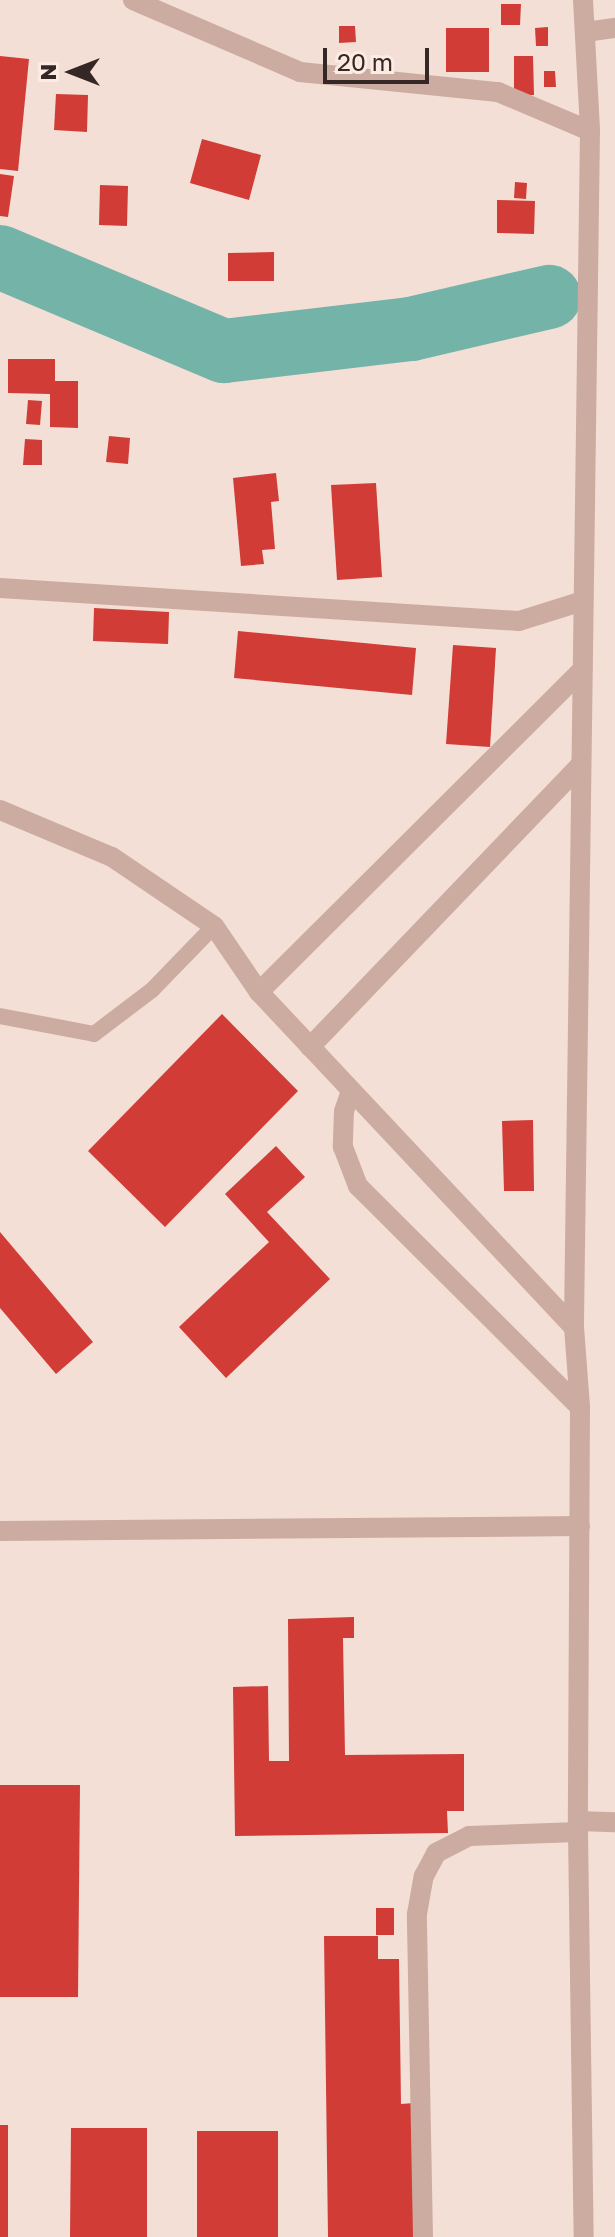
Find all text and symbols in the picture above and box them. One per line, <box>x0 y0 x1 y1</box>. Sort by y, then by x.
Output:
north arrow <box>32 32 112 112</box>
scale bar <box>327 32 433 82</box>
text: 20 m <box>337 47 393 76</box>
text: N <box>34 64 61 80</box>

